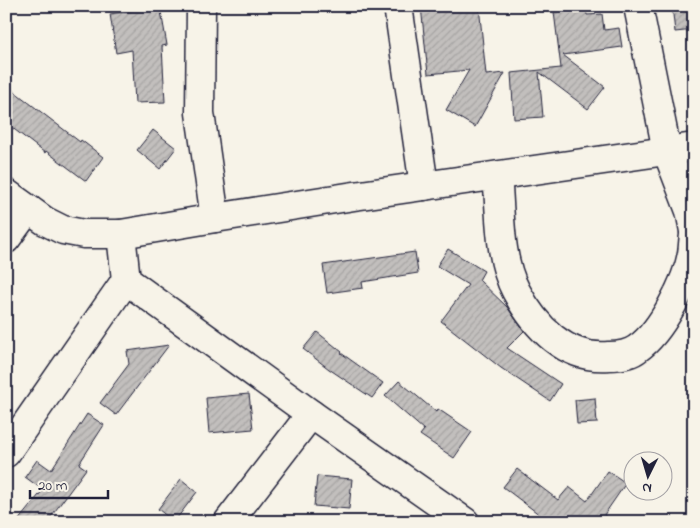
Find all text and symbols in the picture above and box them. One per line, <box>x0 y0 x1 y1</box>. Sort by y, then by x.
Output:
north arrow <box>622 450 672 500</box>
scale bar <box>30 468 108 500</box>
text: 20 m <box>38 475 68 497</box>
text: N <box>641 477 653 498</box>

